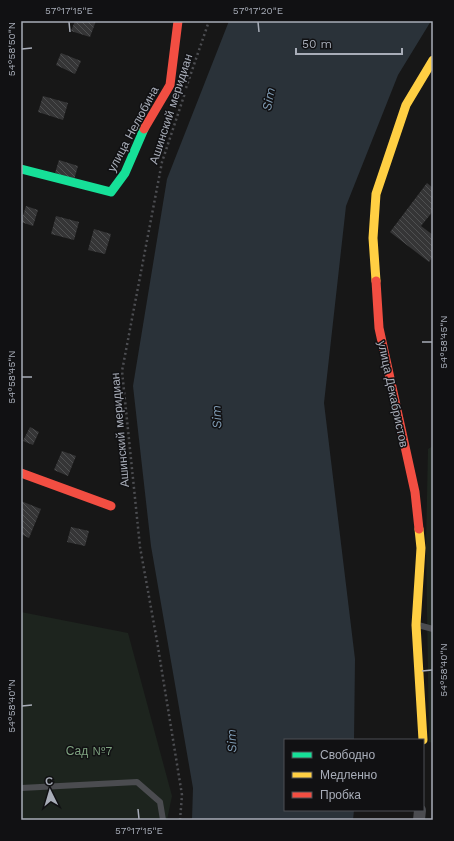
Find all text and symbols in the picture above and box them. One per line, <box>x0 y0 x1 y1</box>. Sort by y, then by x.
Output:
text: 57°17'15"E <box>45 5 93 16</box>
text: 57°17'20"E <box>233 5 283 16</box>
text: 54°58'50"N <box>6 22 17 76</box>
scale bar <box>296 30 402 56</box>
text: 50 m <box>302 37 332 51</box>
street label: Ашинский меридиан <box>147 52 195 166</box>
street label: улица Нелюбина <box>105 84 162 174</box>
water label: Sim <box>259 86 278 112</box>
text: 54°58'45"N <box>438 315 449 369</box>
street label: улица Декабристов <box>375 339 411 449</box>
text: 54°58'45"N <box>6 350 17 404</box>
street label: Ашинский меридиан <box>108 372 132 488</box>
water label: Sim <box>208 405 225 429</box>
text: 54°58'40"N <box>438 643 449 697</box>
text: 54°58'40"N <box>6 679 17 733</box>
water label: Sim <box>223 729 240 753</box>
legend <box>284 739 424 811</box>
park label: Сад №7 <box>66 744 112 758</box>
text: Свободно <box>320 748 375 762</box>
text: Медленно <box>320 768 377 782</box>
north arrow <box>30 771 70 811</box>
text: С <box>45 775 54 788</box>
text: Пробка <box>320 788 361 802</box>
text: 57°17'15"E <box>115 825 163 836</box>

